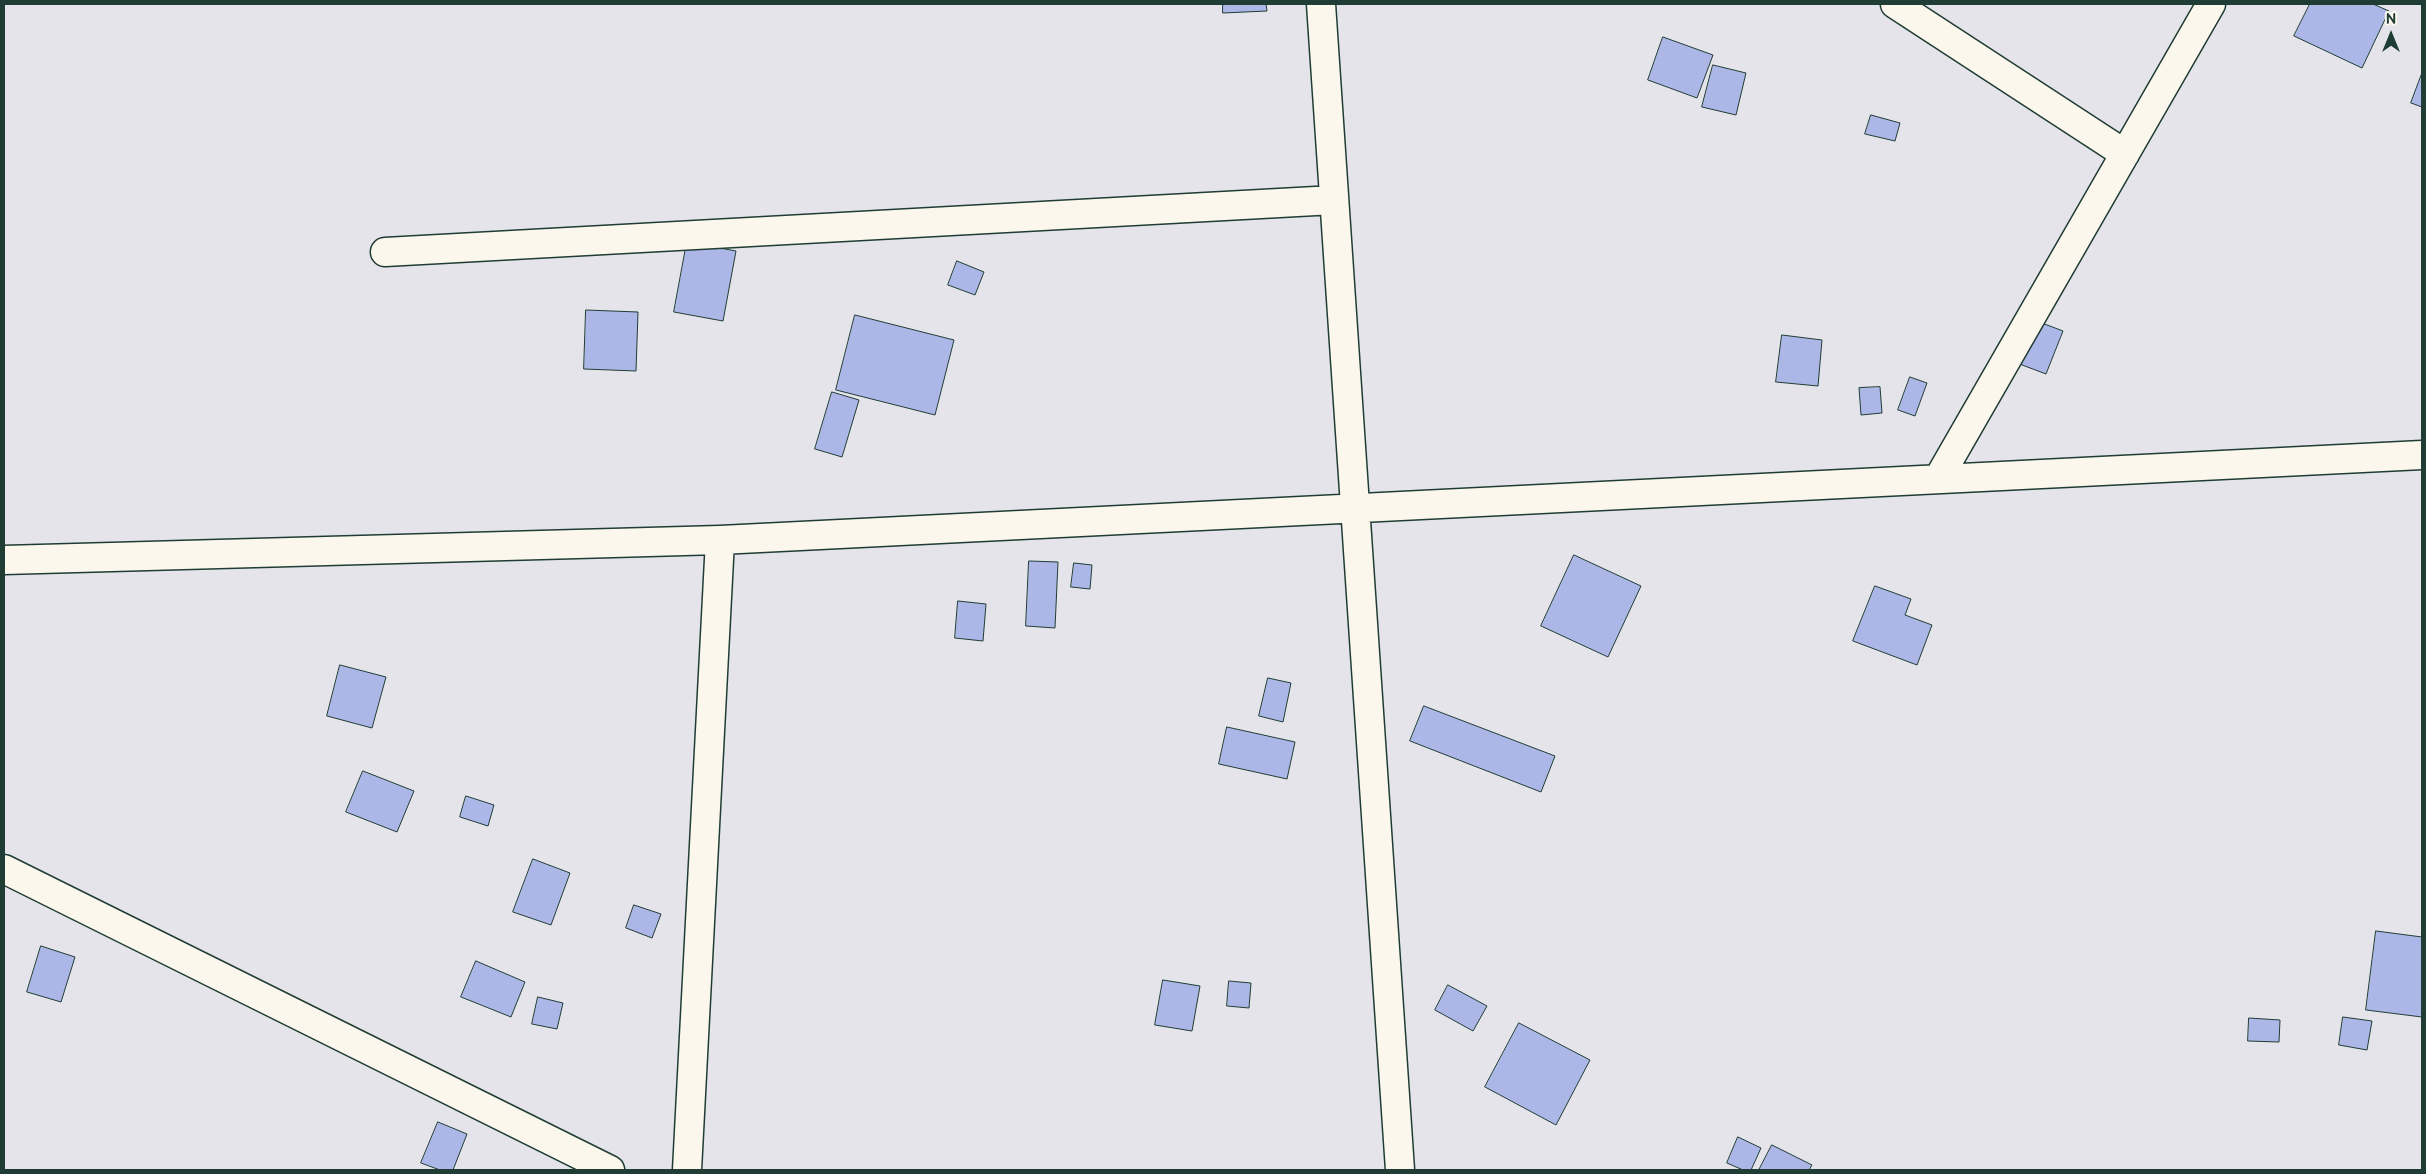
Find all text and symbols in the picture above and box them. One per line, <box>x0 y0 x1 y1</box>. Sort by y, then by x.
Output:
north arrow <box>2366 10 2416 60</box>
text: N <box>2386 11 2396 28</box>

